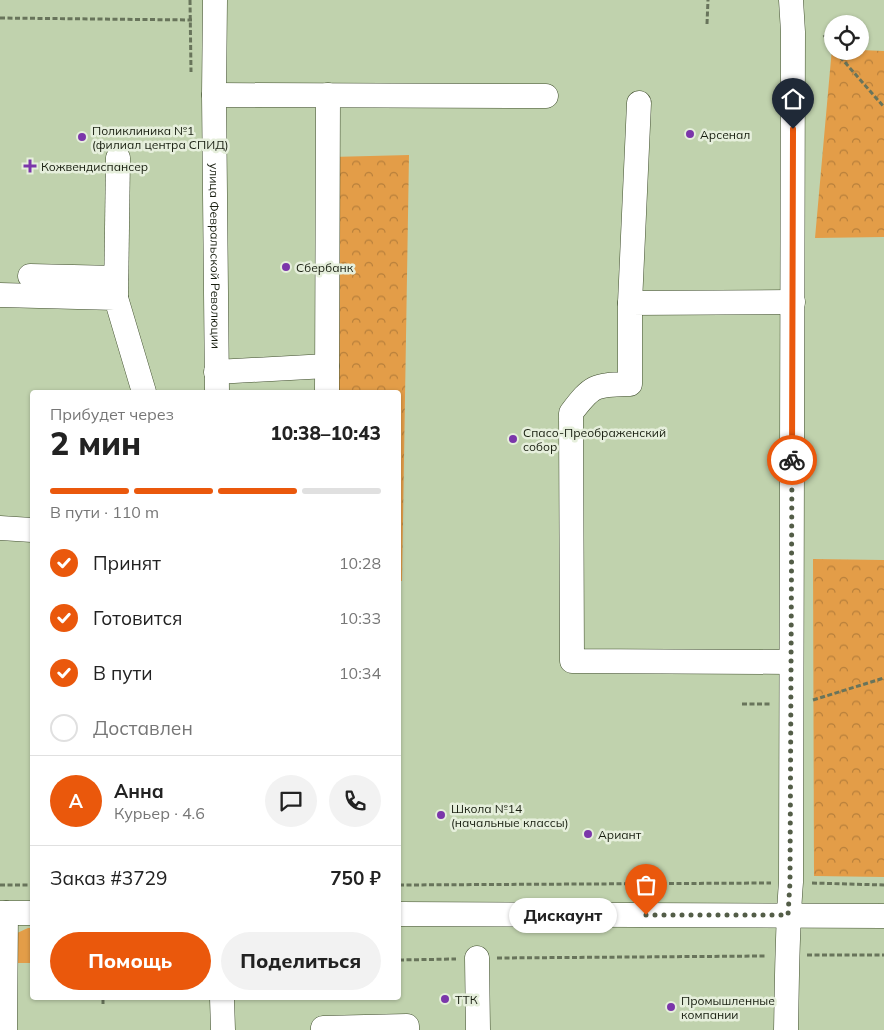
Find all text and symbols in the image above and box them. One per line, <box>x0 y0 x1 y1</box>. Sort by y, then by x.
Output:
map controls <box>824 15 869 60</box>
button: locate <box>824 15 869 60</box>
pin <box>772 78 814 129</box>
icon: home <box>779 85 807 113</box>
place label: Поликлиника №1 (филиал центра СПИД) <box>92 123 229 152</box>
place label: Арсенал <box>700 127 750 142</box>
marker: Арсенал <box>684 128 696 140</box>
marker: Поликлиника №1 (филиал центра СПИД) <box>76 131 88 143</box>
marker: Кожвендиспансер <box>23 159 37 173</box>
place label: Кожвендиспансер <box>41 159 148 174</box>
street label: улица Февральской Революции <box>207 163 224 349</box>
place label: Сбербанк <box>296 260 354 275</box>
marker: Сбербанк <box>280 261 292 273</box>
text: Прибудет через <box>50 404 174 424</box>
text: 10:38–10:43 <box>270 421 381 445</box>
text: 2 мин <box>50 423 141 463</box>
place label: Спасо-Преображенский собор <box>523 425 666 454</box>
marker: Спасо-Преображенский собор <box>507 433 519 445</box>
courier <box>767 435 817 485</box>
icon: bike <box>778 446 806 474</box>
text: В пути · 110 m <box>50 502 159 522</box>
icon: check <box>50 549 78 577</box>
text: Принят <box>93 551 161 575</box>
text: 10:28 <box>339 553 381 573</box>
icon: check <box>50 604 78 632</box>
text: Готовится <box>93 606 183 630</box>
text: 10:33 <box>339 608 381 628</box>
icon: check <box>50 659 78 687</box>
text: В пути <box>93 661 152 685</box>
text: 10:34 <box>339 663 381 683</box>
text: Доставлен <box>93 716 193 740</box>
button: chat <box>265 775 317 827</box>
button: phone <box>329 775 381 827</box>
text: Анна <box>114 779 164 803</box>
text: А <box>69 789 83 813</box>
place label: Школа №14 (начальные классы) <box>451 801 569 830</box>
text: Курьер · 4.6 <box>114 803 205 823</box>
marker: Школа №14 (начальные классы) <box>435 809 447 821</box>
place label: Ариант <box>598 827 642 842</box>
marker: Ариант <box>582 828 594 840</box>
pin <box>625 864 667 915</box>
text: Заказ #3729 <box>50 866 167 890</box>
text: 750 ₽ <box>330 866 381 890</box>
icon: bag <box>632 871 660 899</box>
callout: Дискаунт <box>508 898 616 932</box>
text: Дискаунт <box>524 905 602 925</box>
button: Помощь <box>50 932 211 990</box>
button: Поделиться <box>221 932 381 990</box>
place label: ТТК <box>455 992 478 1007</box>
marker: ТТК <box>439 993 451 1005</box>
place label: Промышленные компании <box>681 993 775 1022</box>
marker: Промышленные компании <box>665 1001 677 1013</box>

